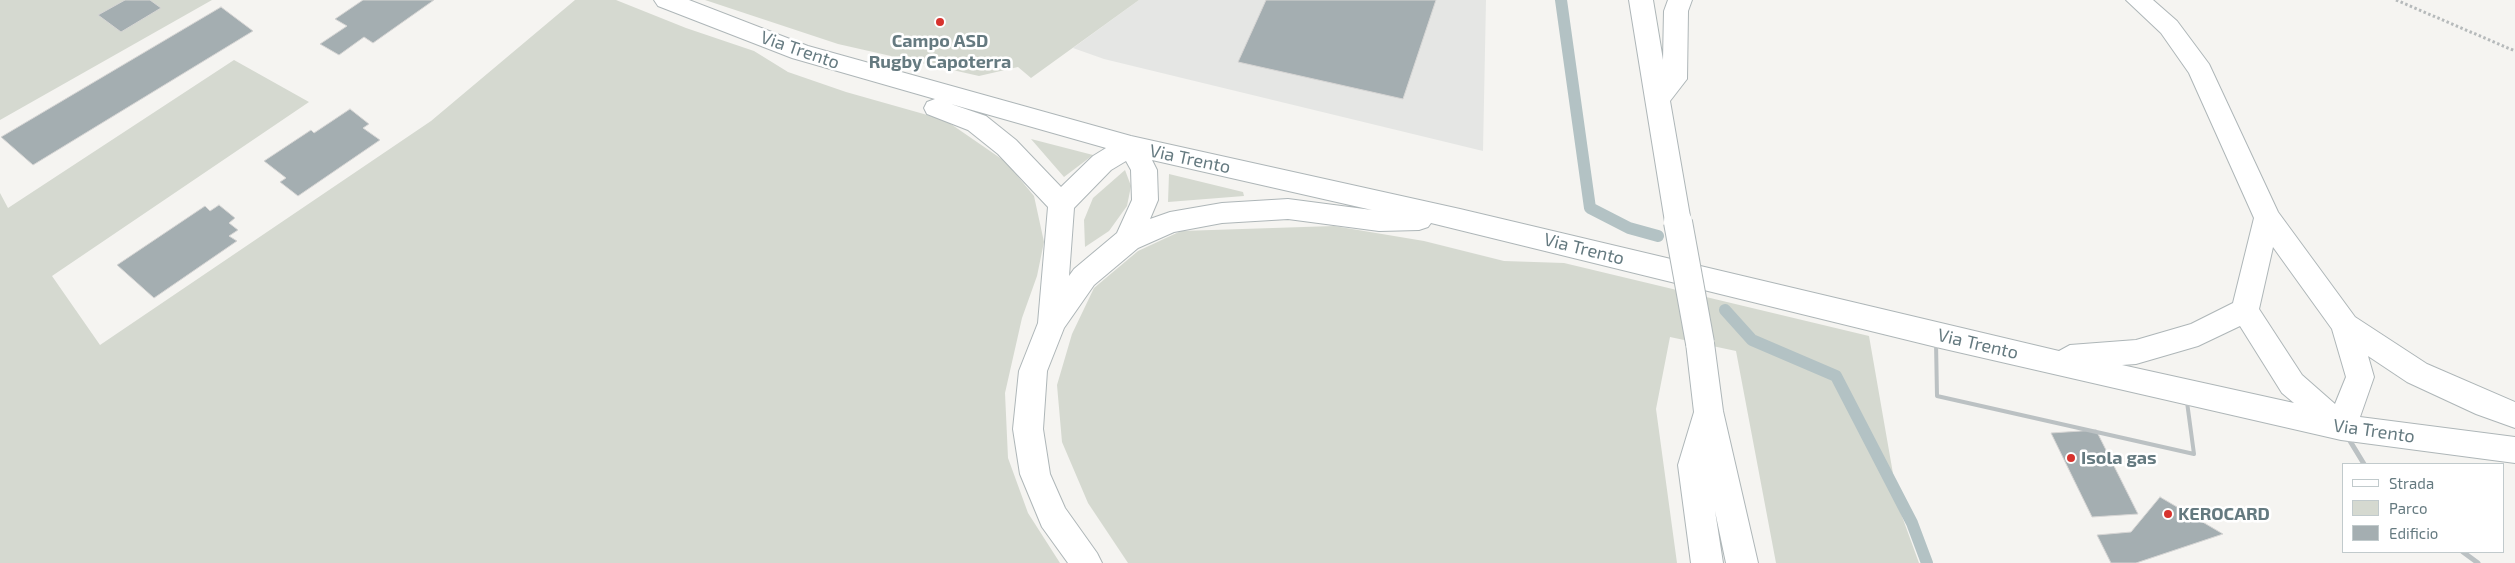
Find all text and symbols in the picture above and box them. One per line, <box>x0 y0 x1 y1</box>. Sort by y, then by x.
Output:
marker: Campo ASD Rugby Capoterra <box>934 16 946 28</box>
street label: Via Trento <box>758 26 842 74</box>
place label: Campo ASD Rugby Capoterra <box>869 30 1011 72</box>
street label: Via Trento <box>1148 140 1232 178</box>
street label: Via Trento <box>1541 229 1627 269</box>
street label: Via Trento <box>1935 324 2021 364</box>
street label: Via Trento <box>2332 415 2416 447</box>
place label: Isola gas <box>2081 447 2157 469</box>
marker: Isola gas <box>2065 452 2077 464</box>
legend <box>2342 463 2505 553</box>
text: Strada <box>2389 474 2434 492</box>
text: Parco <box>2389 499 2428 517</box>
place label: KEROCARD <box>2178 503 2270 525</box>
marker: KEROCARD <box>2162 508 2174 520</box>
text: Edificio <box>2389 524 2438 542</box>

